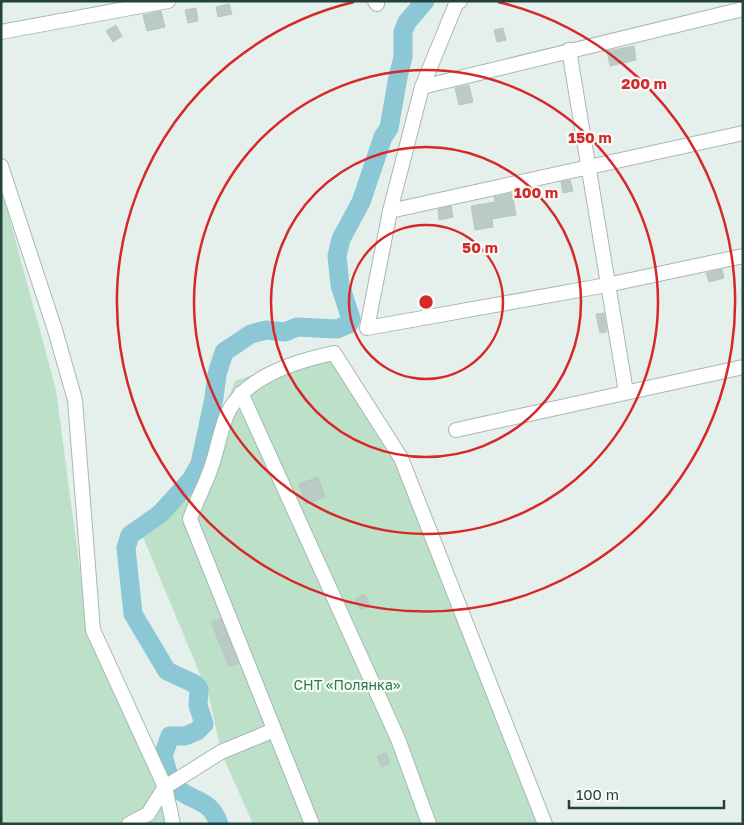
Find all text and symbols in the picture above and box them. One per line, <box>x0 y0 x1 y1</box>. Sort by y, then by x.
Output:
text: 200 m <box>621 74 667 92</box>
text: 150 m <box>568 128 612 146</box>
text: 100 m <box>514 183 558 201</box>
text: 50 m <box>462 238 498 256</box>
centre of rings <box>417 293 435 311</box>
park label: СНТ «Полянка» <box>293 676 401 693</box>
scale bar <box>569 778 724 810</box>
text: 100 m <box>576 785 619 803</box>

